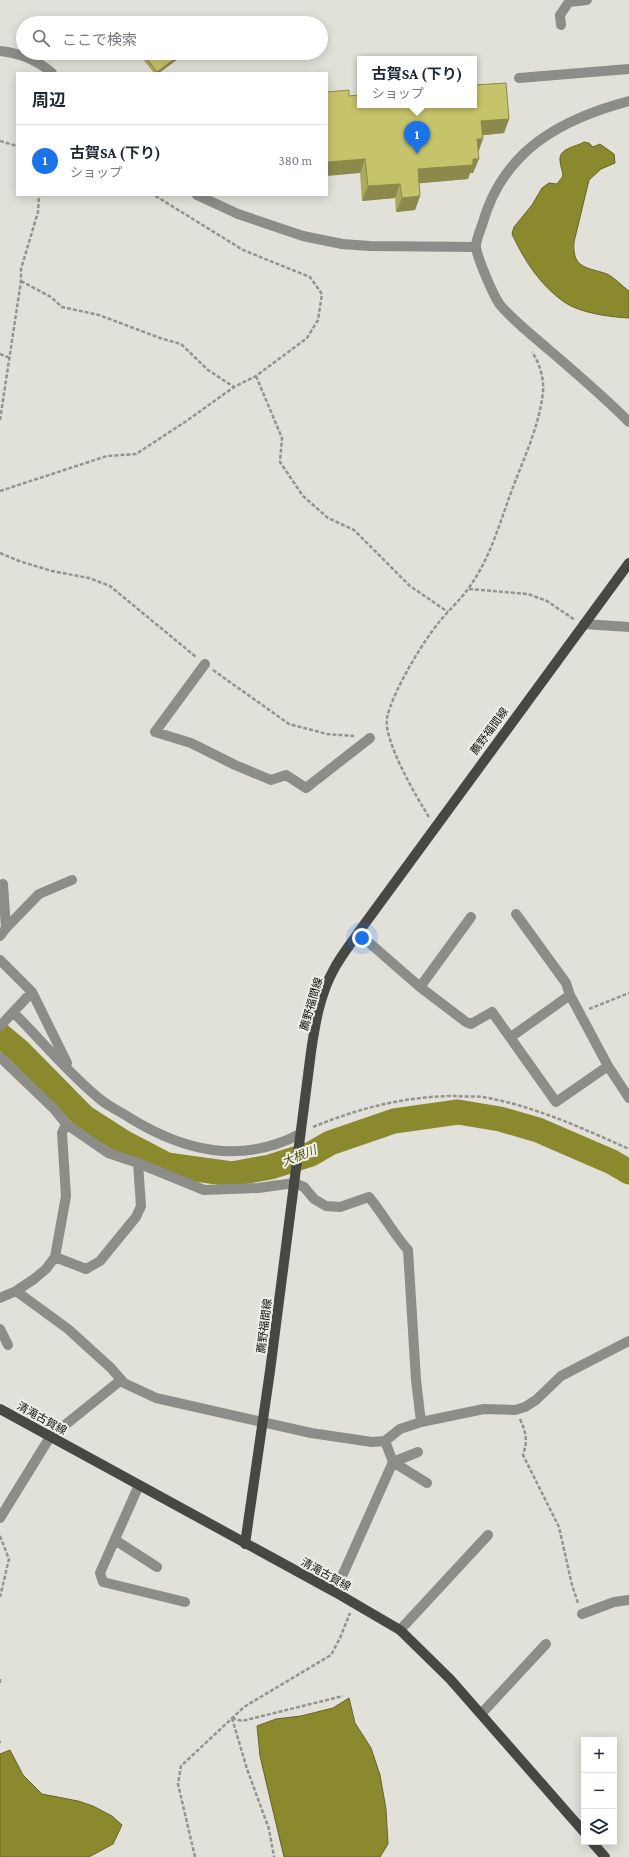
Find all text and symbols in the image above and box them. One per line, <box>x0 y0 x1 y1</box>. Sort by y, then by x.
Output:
search box <box>16 16 328 60</box>
icon: search <box>30 27 52 49</box>
text: ここで検索 <box>62 32 137 48</box>
popup <box>357 56 477 108</box>
text: 古賀SA (下り) <box>372 66 462 82</box>
text: ショップ <box>372 86 424 101</box>
text: 周辺 <box>32 91 66 110</box>
pin: 1 <box>404 121 430 154</box>
text: 古賀SA (下り) <box>70 145 161 161</box>
text: 1 <box>43 153 47 168</box>
text: 380 m <box>279 153 312 168</box>
text: ショップ <box>70 165 122 180</box>
street label: 薦野福間線 <box>468 705 510 757</box>
your location <box>352 928 372 948</box>
street label: 薦野福間線 <box>298 976 324 1032</box>
water label: 大根川 <box>280 1142 320 1169</box>
street label: 薦野福間線 <box>255 1298 273 1354</box>
street label: 清滝古賀線 <box>15 1399 69 1437</box>
street label: 清滝古賀線 <box>299 1555 353 1593</box>
map controls <box>581 1737 617 1845</box>
button: + <box>581 1737 617 1773</box>
button: − <box>581 1773 617 1809</box>
button: layers <box>581 1809 617 1845</box>

